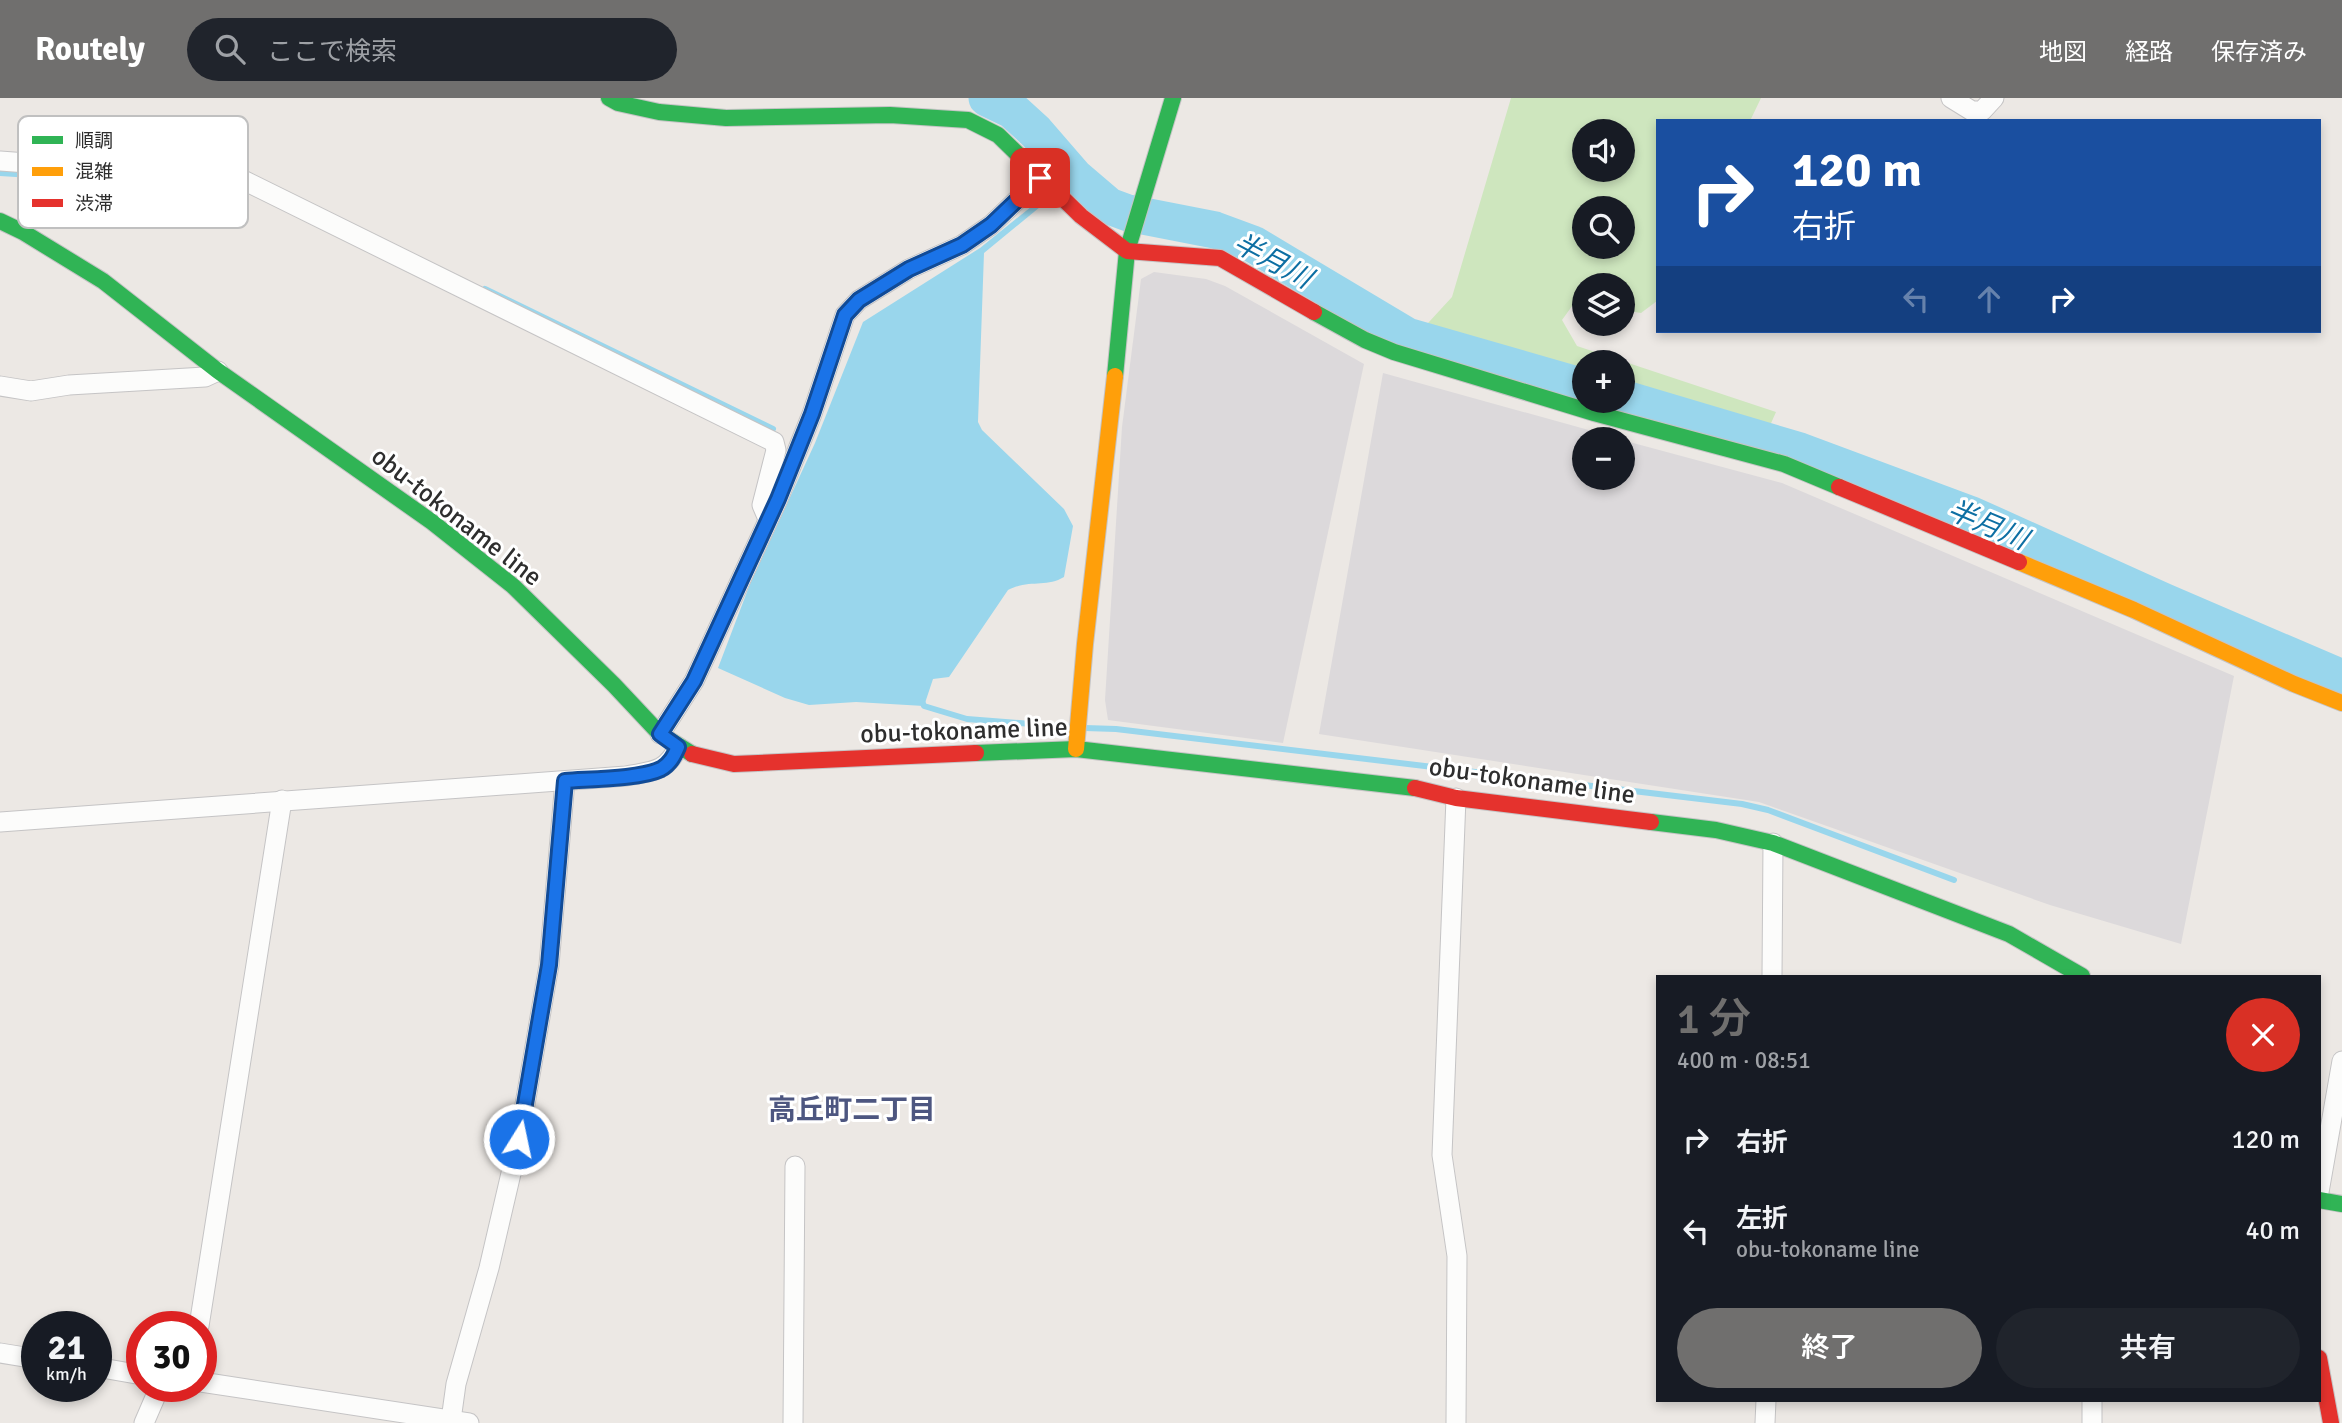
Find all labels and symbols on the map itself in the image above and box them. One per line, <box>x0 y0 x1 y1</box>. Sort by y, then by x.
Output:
legend <box>18 116 248 228</box>
text: 順調 <box>75 129 113 153</box>
pin <box>1010 148 1070 208</box>
text: 混雑 <box>75 160 113 184</box>
text: 渋滞 <box>75 192 113 216</box>
water label: 半月川 <box>1227 226 1320 297</box>
street label: obu-tokoname line <box>365 440 548 593</box>
water label: 半月川 <box>1942 493 2036 558</box>
street label: obu-tokoname line <box>860 711 1068 751</box>
street label: obu-tokoname line <box>1427 751 1637 811</box>
district label: 高丘町二丁目 <box>768 1093 936 1127</box>
position arrow <box>482 1102 556 1176</box>
speed limit sign: 30 <box>126 1311 217 1402</box>

